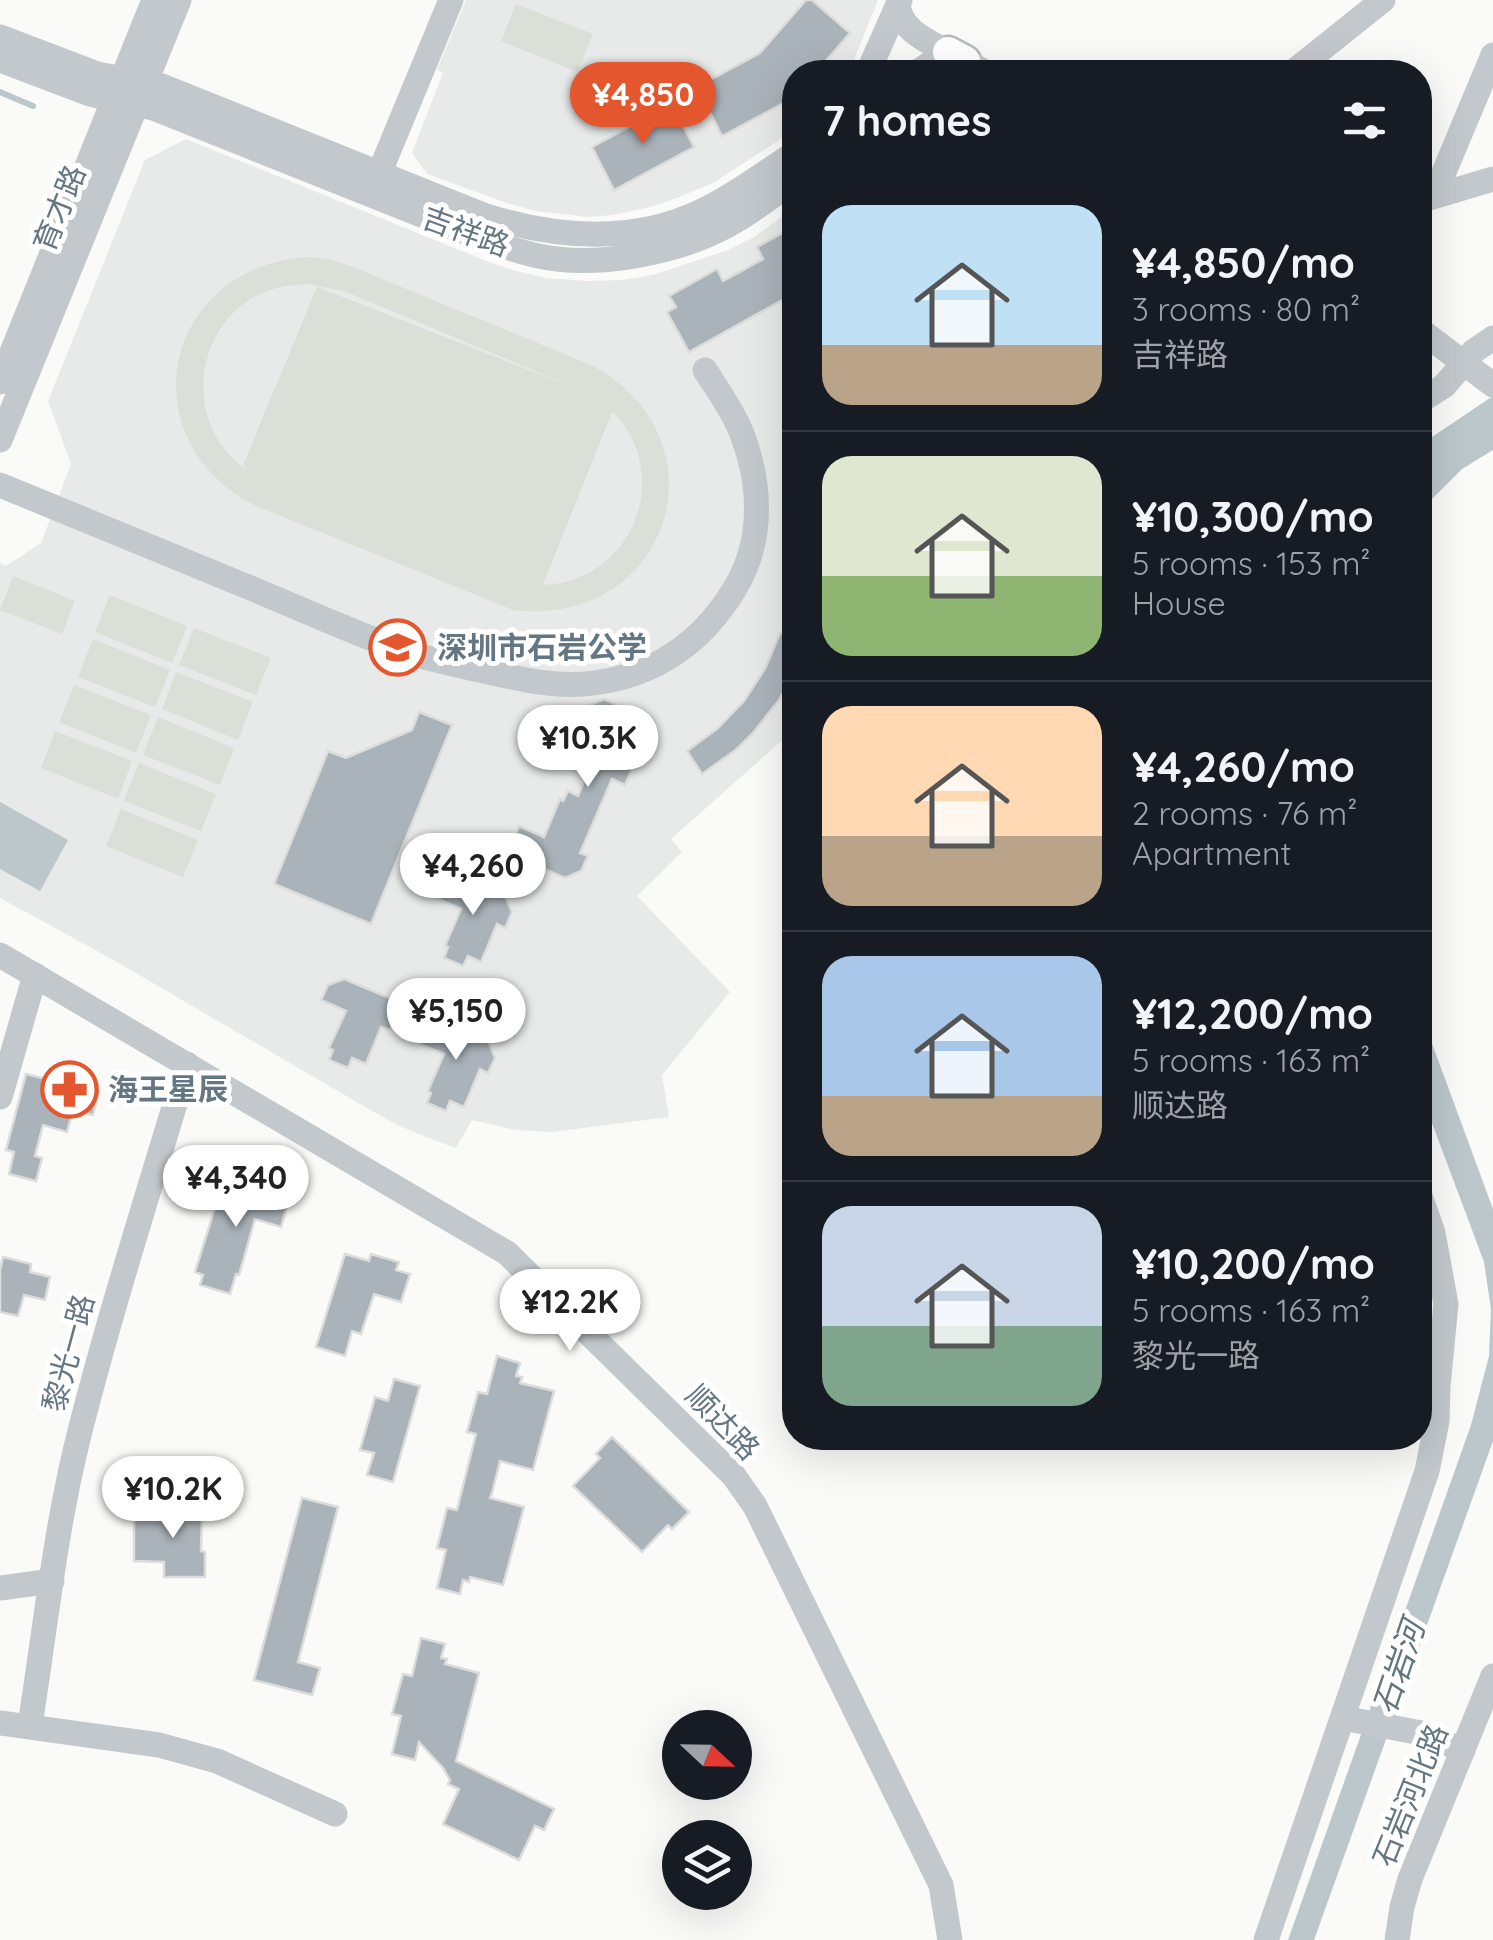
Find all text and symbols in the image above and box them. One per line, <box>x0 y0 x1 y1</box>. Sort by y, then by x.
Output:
pin: ¥4,850 <box>562 62 724 147</box>
text: ¥4,850 <box>592 74 694 114</box>
icon: filters <box>1337 93 1392 148</box>
text: 7 homes <box>822 94 991 147</box>
street label: 育才路 <box>25 159 93 257</box>
street label: 吉祥路 <box>417 198 515 264</box>
text: ¥4,850/mo <box>1132 236 1355 289</box>
icon: home <box>902 245 1022 365</box>
text: 3 rooms · 80 m² <box>1132 289 1360 329</box>
text: 吉祥路 <box>1132 334 1228 374</box>
text: ¥10,300/mo <box>1132 490 1374 543</box>
icon: home <box>902 496 1022 616</box>
text: 5 rooms · 153 m² <box>1132 543 1370 583</box>
text: House <box>1132 583 1226 623</box>
school or university icon: 深圳市石岩公学 <box>368 617 428 677</box>
place label: 深圳市石岩公学 <box>437 628 647 666</box>
pin: ¥10.3K <box>507 705 669 790</box>
text: ¥10.3K <box>539 717 637 757</box>
text: ¥4,260/mo <box>1132 740 1355 793</box>
icon: home <box>902 746 1022 866</box>
text: 2 rooms · 76 m² <box>1132 793 1357 833</box>
pin: ¥4,260 <box>392 833 554 918</box>
text: Apartment <box>1132 833 1291 873</box>
text: ¥4,260 <box>422 845 524 885</box>
pin: ¥5,150 <box>375 978 537 1063</box>
text: ¥12,200/mo <box>1132 987 1373 1040</box>
text: ¥5,150 <box>409 990 503 1030</box>
icon: home <box>902 996 1022 1116</box>
text: 5 rooms · 163 m² <box>1132 1040 1370 1080</box>
pharmacy icon: 海王星辰 <box>39 1059 99 1119</box>
place label: 海王星辰 <box>108 1070 228 1108</box>
text: 顺达路 <box>1132 1085 1228 1125</box>
pin: ¥4,340 <box>155 1145 317 1230</box>
text: ¥4,340 <box>185 1157 287 1197</box>
text: ¥10,200/mo <box>1132 1237 1375 1290</box>
icon: home <box>902 1246 1022 1366</box>
pin: ¥12.2K <box>489 1269 651 1354</box>
text: ¥12.2K <box>522 1281 618 1321</box>
street label: 黎光一路 <box>34 1290 102 1416</box>
text: 5 rooms · 163 m² <box>1132 1290 1370 1330</box>
text: 黎光一路 <box>1132 1335 1260 1375</box>
street label: 顺达路 <box>678 1376 768 1468</box>
pin: ¥10.2K <box>92 1456 254 1541</box>
text: ¥10.2K <box>124 1468 222 1508</box>
water label: 石岩河 <box>1363 1609 1434 1719</box>
north arrow <box>662 1710 752 1800</box>
map controls <box>662 1710 752 1910</box>
street label: 石岩河北路 <box>1364 1718 1456 1872</box>
button: layers <box>662 1820 752 1910</box>

